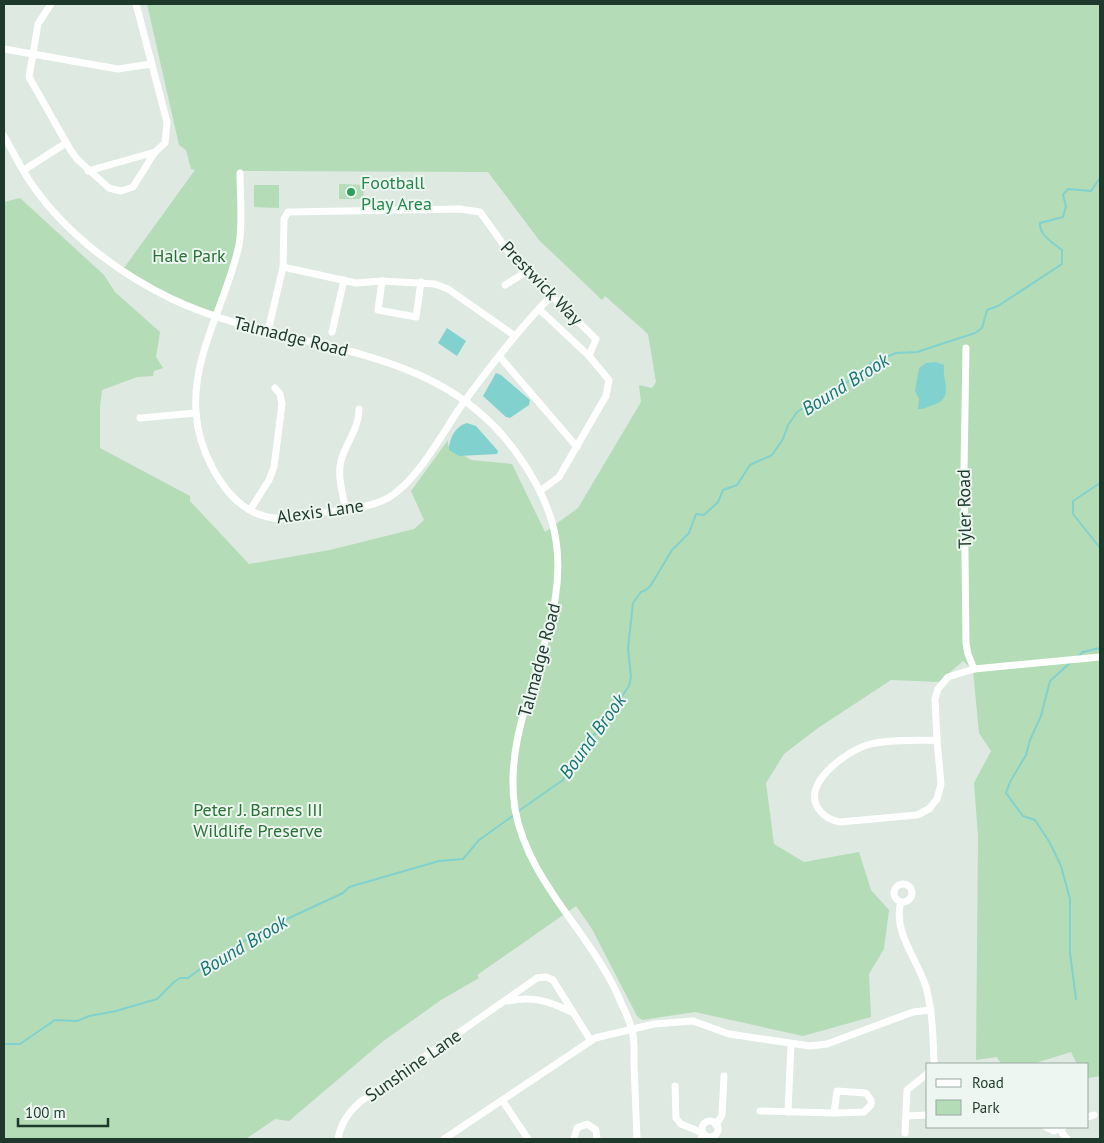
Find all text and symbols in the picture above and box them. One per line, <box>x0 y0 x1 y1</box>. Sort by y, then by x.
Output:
place label: Football Play Area <box>361 171 432 215</box>
marker: Football Play Area <box>345 186 357 198</box>
street label: Prestwick Way <box>496 236 588 330</box>
park label: Hale Park <box>152 244 226 267</box>
street label: Talmadge Road <box>231 311 351 361</box>
water label: Bound Brook <box>797 347 894 420</box>
street label: Tyler Road <box>952 469 976 549</box>
street label: Alexis Lane <box>275 493 365 529</box>
street label: Talmadge Road <box>513 600 565 720</box>
water label: Bound Brook <box>553 688 632 783</box>
park label: Peter J. Barnes III Wildlife Preserve <box>193 798 323 842</box>
water label: Bound Brook <box>195 909 293 981</box>
street label: Sunshine Lane <box>361 1023 465 1107</box>
legend <box>926 1063 1089 1128</box>
text: Road <box>972 1073 1004 1092</box>
scale bar <box>18 1096 108 1128</box>
text: Park <box>972 1098 1000 1117</box>
text: 100 m <box>25 1103 66 1122</box>

